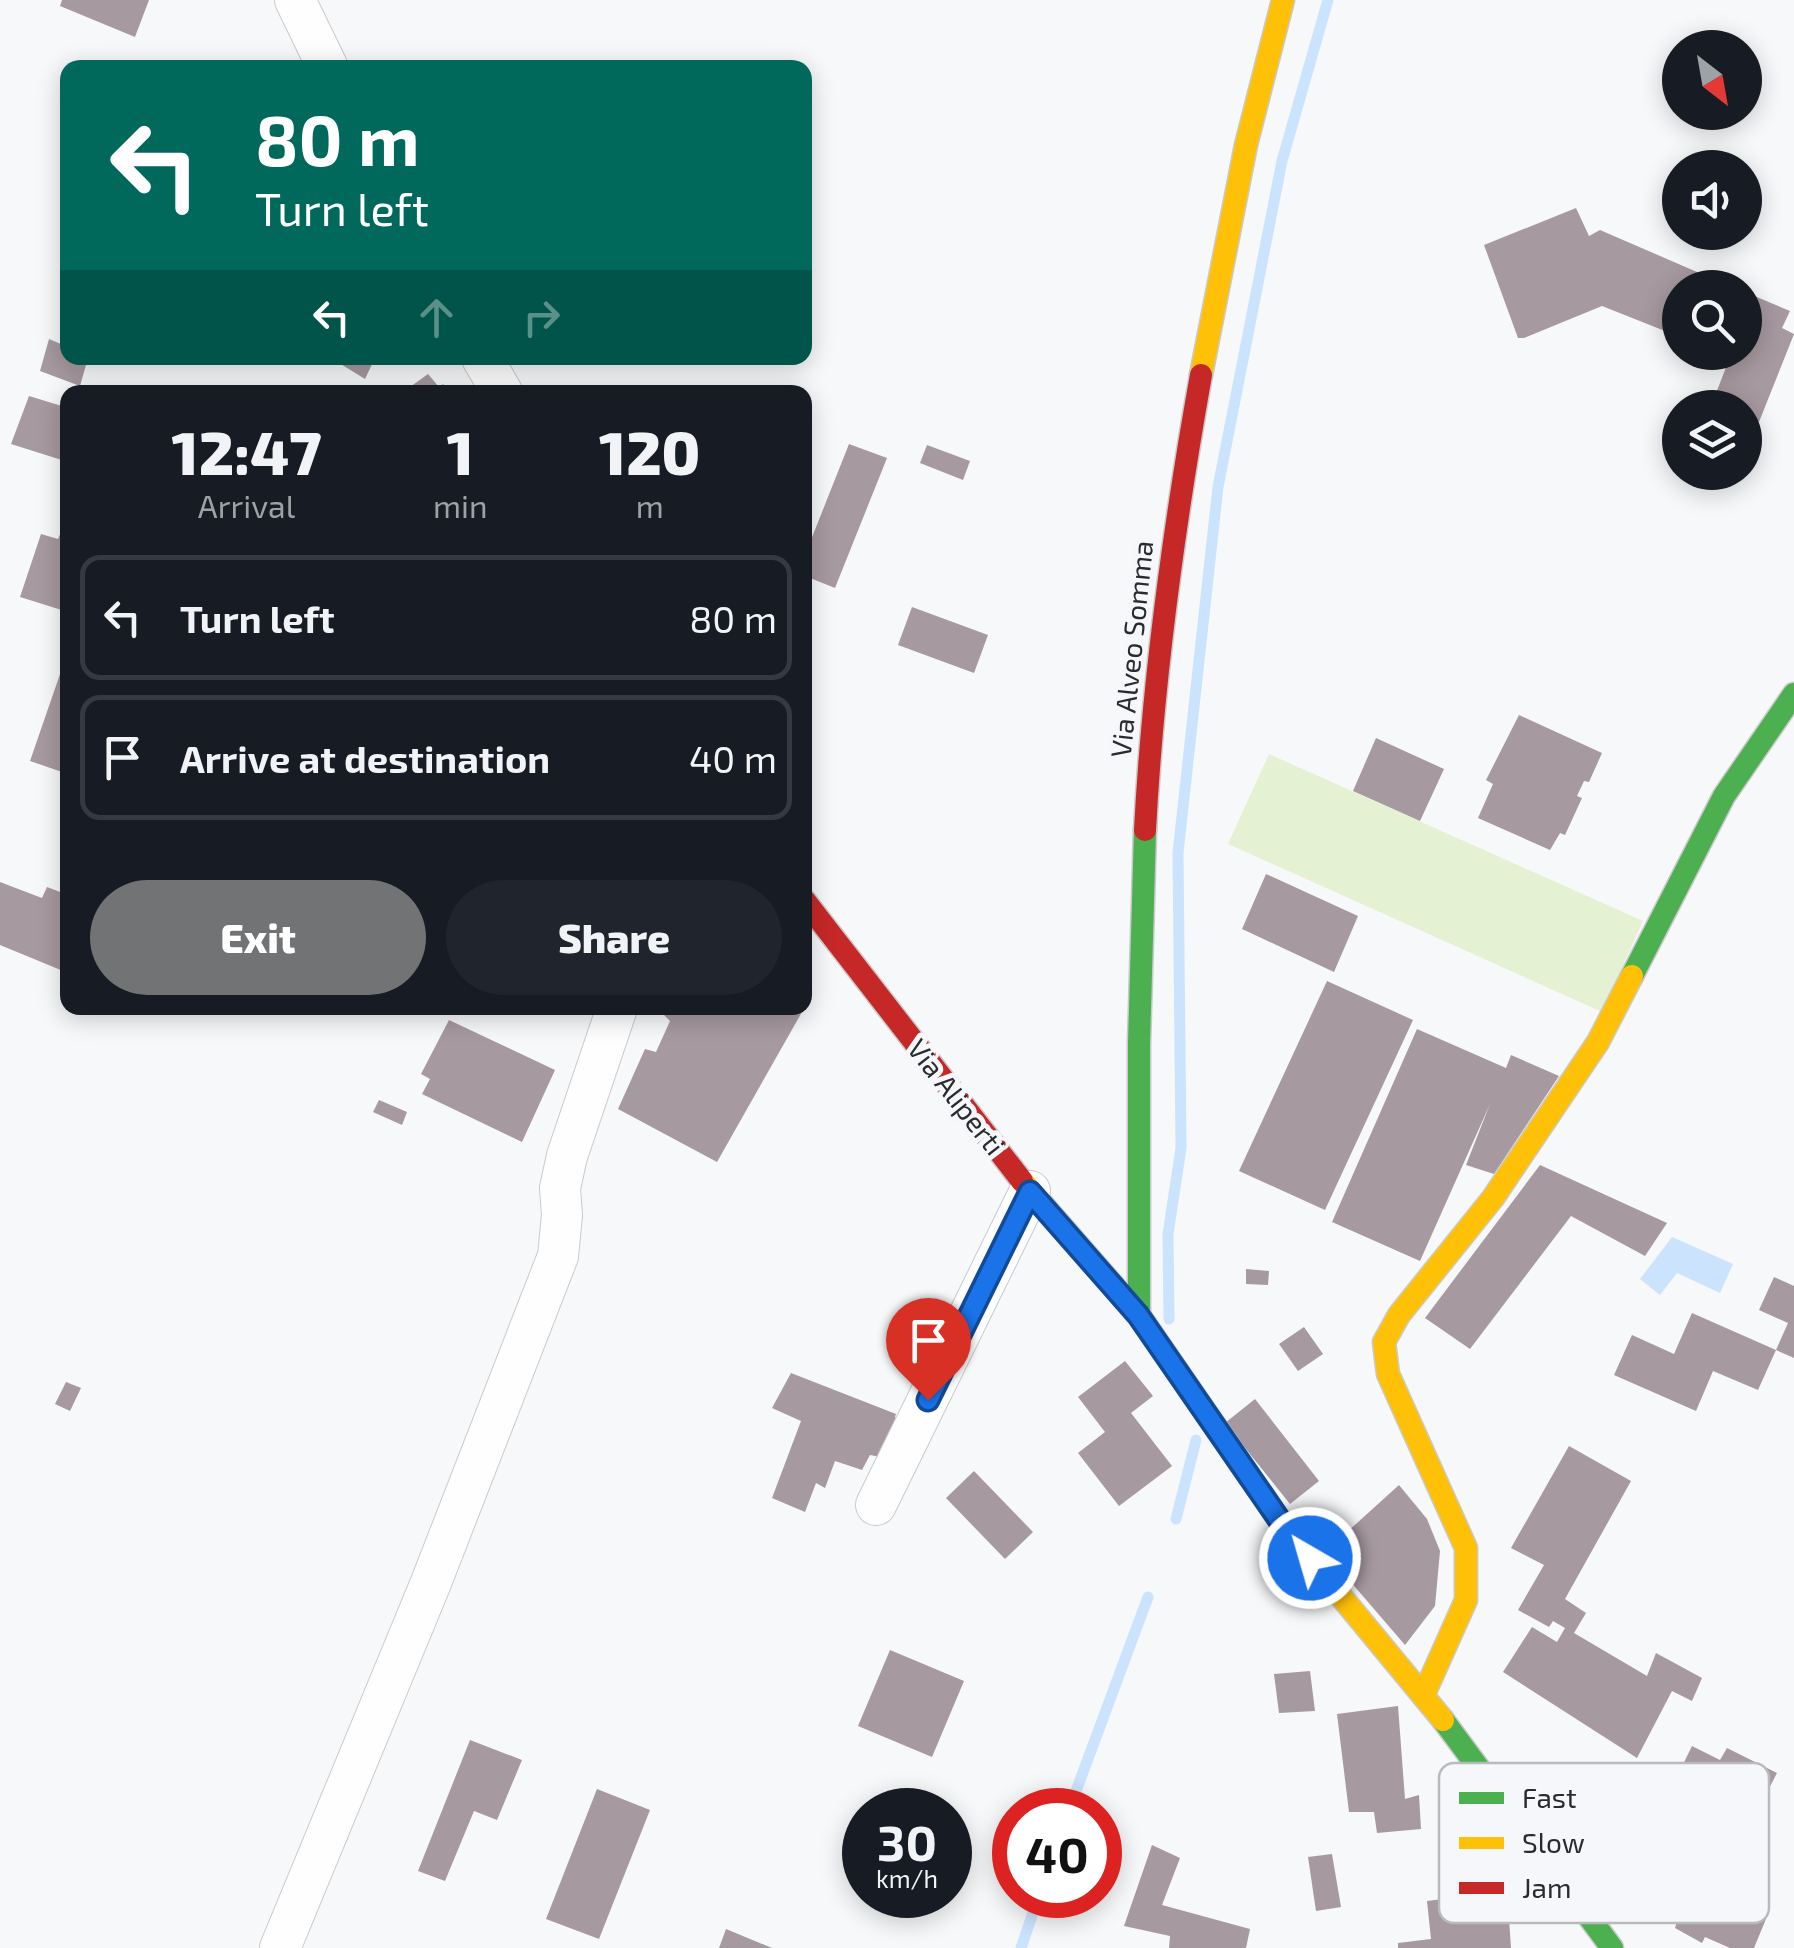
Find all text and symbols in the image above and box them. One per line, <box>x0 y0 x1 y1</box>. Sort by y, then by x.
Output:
north arrow <box>1662 30 1762 130</box>
map controls <box>1662 30 1762 490</box>
text: 80 m <box>255 96 420 180</box>
icon: left <box>90 100 220 230</box>
button: sound <box>1662 150 1762 250</box>
text: Turn left <box>255 181 429 235</box>
button: search <box>1662 270 1762 370</box>
icon: left <box>304 290 359 345</box>
icon: ahead <box>409 290 464 345</box>
icon: right <box>514 290 569 345</box>
button: layers <box>1662 390 1762 490</box>
text: 12:47 <box>172 415 321 487</box>
text: 1 <box>447 415 474 487</box>
text: 120 <box>599 415 700 487</box>
text: Arrival <box>198 486 295 524</box>
text: min <box>433 486 487 524</box>
text: m <box>636 486 664 524</box>
street label: Via Alveo Somma <box>1103 539 1159 759</box>
icon: left <box>95 590 150 645</box>
text: Turn left <box>180 595 335 641</box>
text: 80 m <box>689 595 777 641</box>
icon: arrive <box>95 730 150 785</box>
text: Arrive at destination <box>180 735 550 781</box>
text: 40 m <box>689 735 777 781</box>
button: Exit <box>90 880 426 995</box>
button: Share <box>446 880 782 995</box>
street label: Via Aliperti <box>901 1032 1013 1161</box>
pin <box>886 1298 971 1401</box>
icon: arrive <box>901 1313 956 1368</box>
position arrow <box>1258 1506 1362 1610</box>
legend <box>1439 1763 1769 1923</box>
text: Fast <box>1522 1780 1577 1814</box>
speed limit sign: 40 <box>992 1788 1122 1918</box>
text: 30 <box>877 1811 937 1871</box>
text: Slow <box>1522 1825 1585 1859</box>
text: km/h <box>876 1863 938 1893</box>
text: Jam <box>1522 1870 1571 1904</box>

